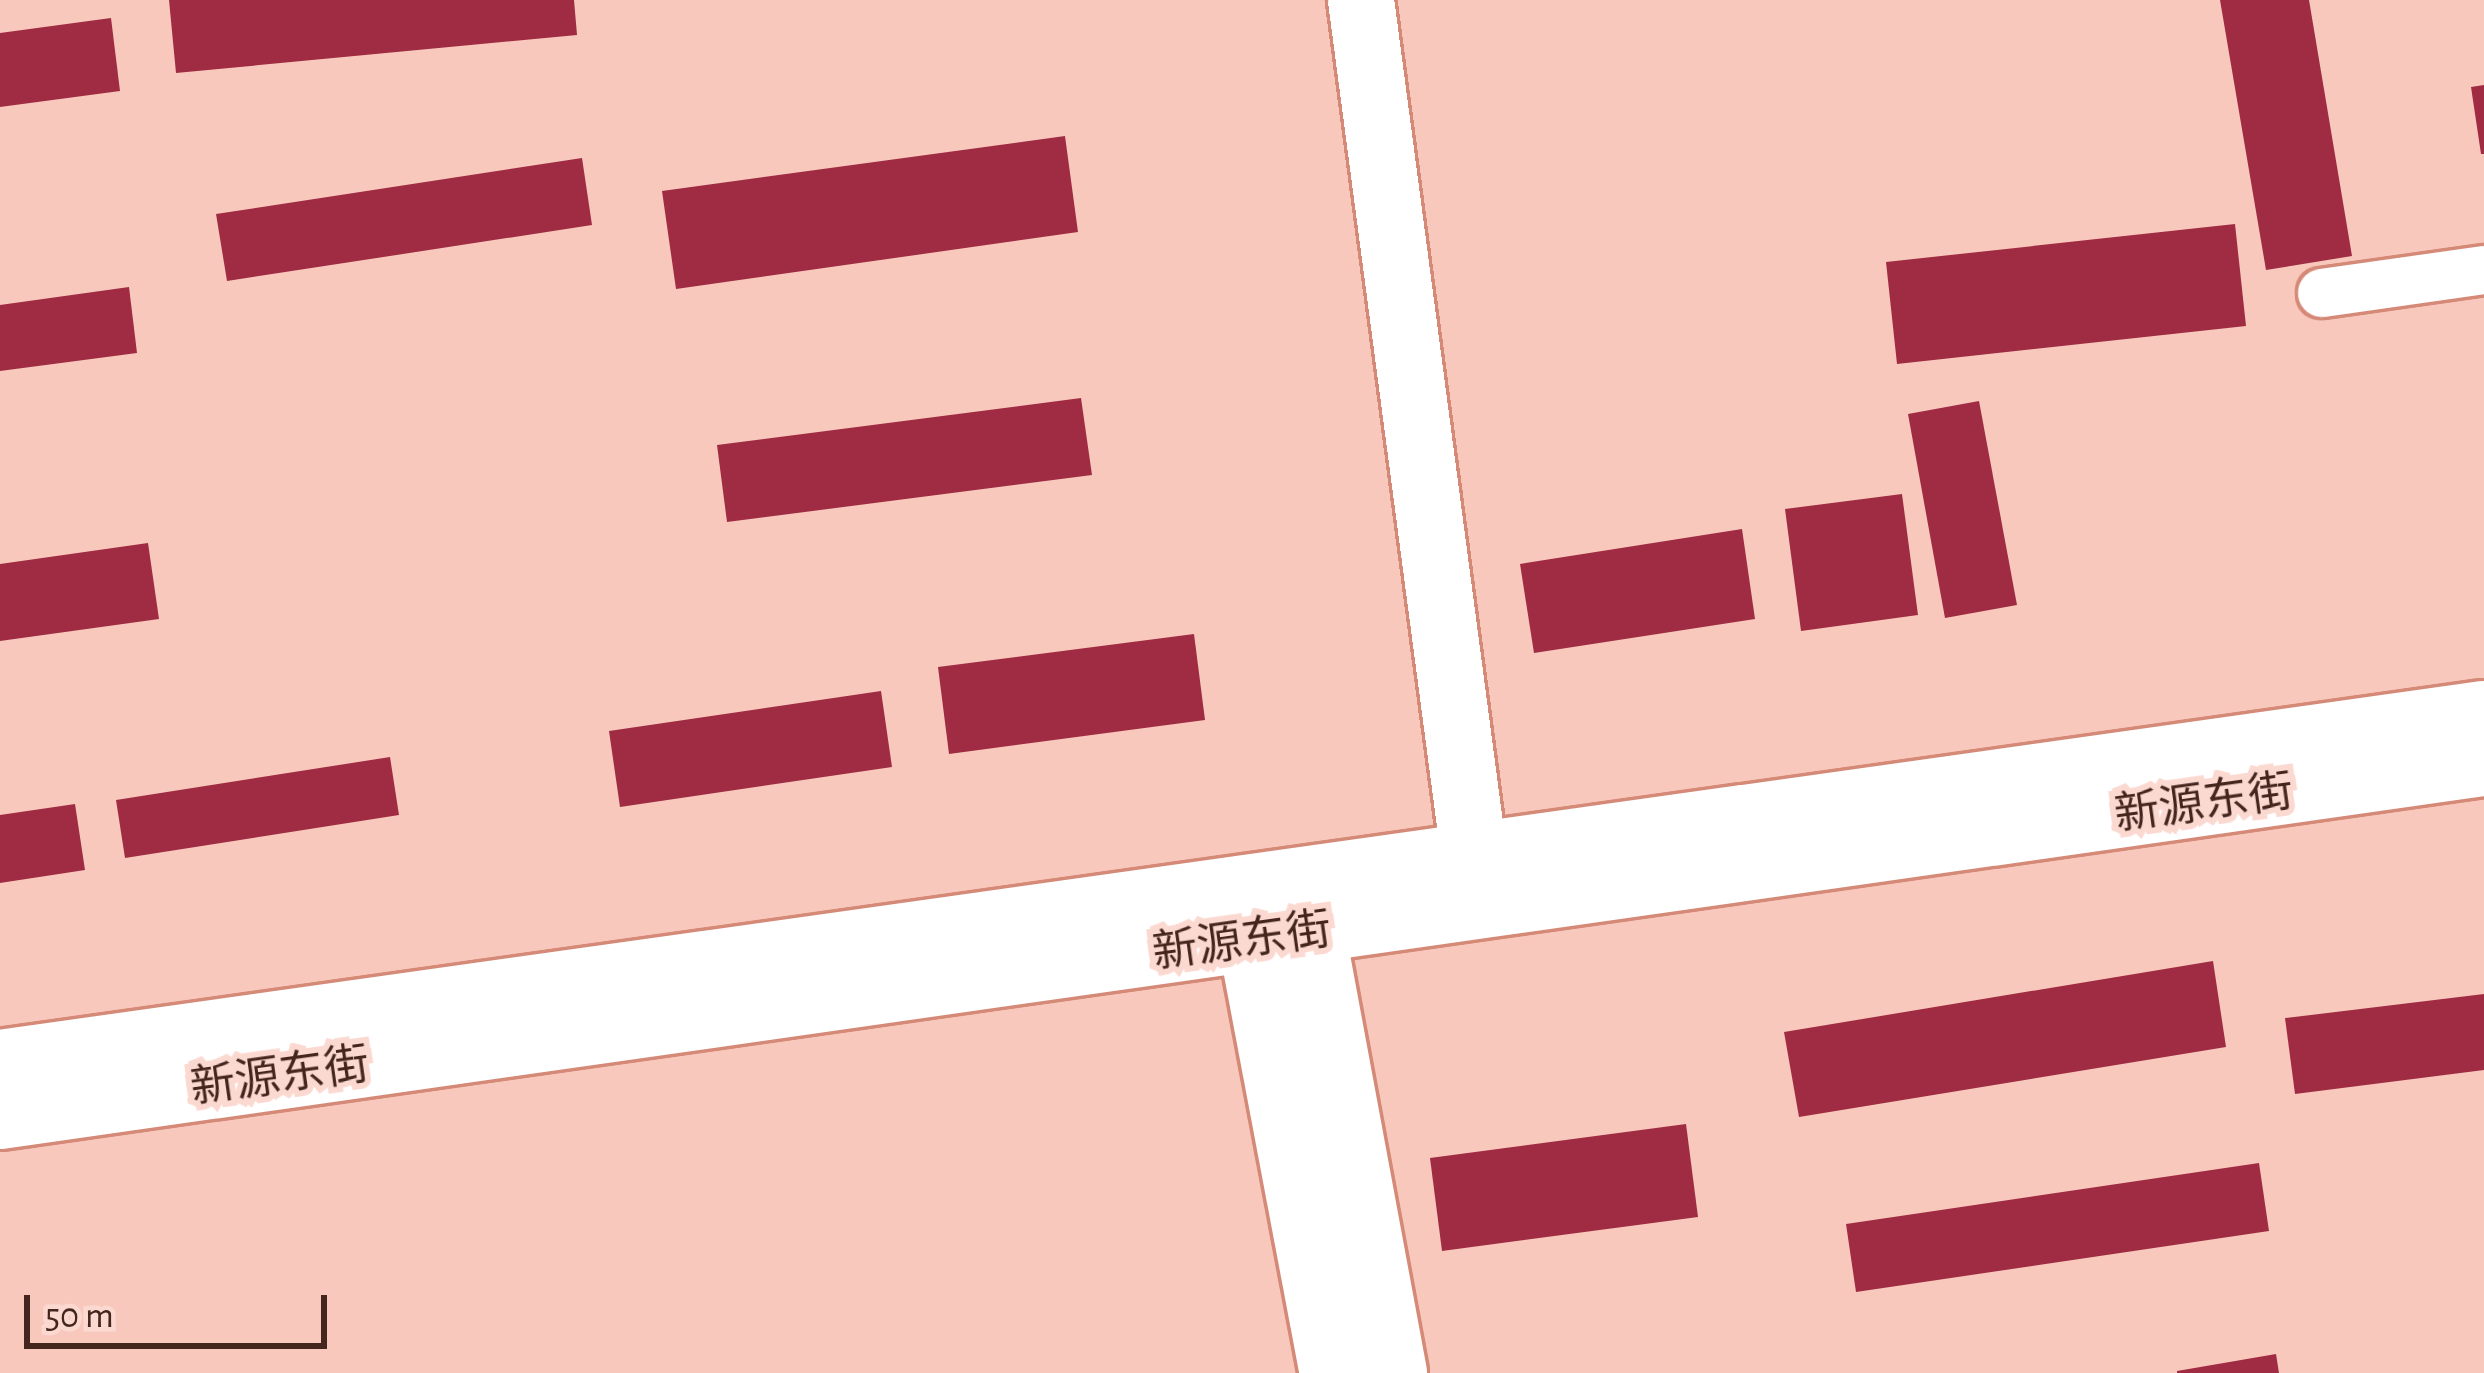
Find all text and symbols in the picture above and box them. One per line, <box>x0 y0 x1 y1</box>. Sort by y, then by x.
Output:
street label: 新源东街 <box>2111 765 2297 843</box>
street label: 新源东街 <box>1149 903 1335 981</box>
street label: 新源东街 <box>187 1038 373 1116</box>
scale bar <box>30 1271 333 1345</box>
text: 50 m <box>45 1298 114 1334</box>

